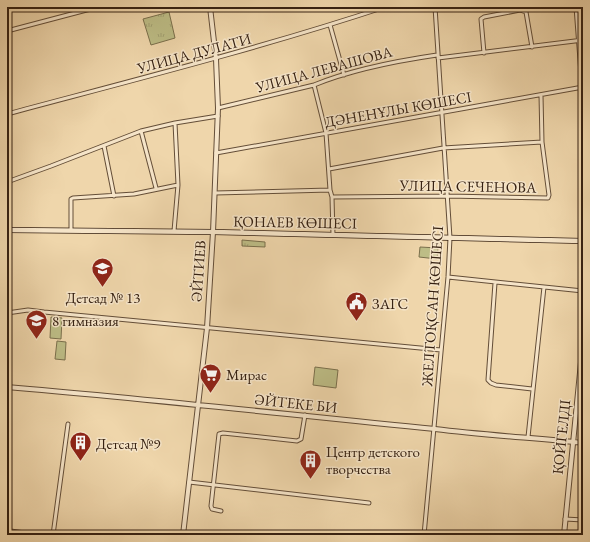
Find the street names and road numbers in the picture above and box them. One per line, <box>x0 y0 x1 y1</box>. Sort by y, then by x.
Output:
street label: УЛИЦА ДУЛАТИ <box>134 29 253 78</box>
street label: УЛИЦА ЛЕВАШОВА <box>253 41 395 97</box>
street label: ДӘНЕНҰЛЫ КӨШЕСІ <box>323 87 473 131</box>
street label: УЛИЦА СЕЧЕНОВА <box>398 175 537 197</box>
street label: ҚОНАЕВ КӨШЕСІ <box>233 211 357 233</box>
street label: ЖЕЛТОҚСАН КӨШЕСІ <box>417 225 447 388</box>
street label: ӘЙТИЕВ <box>186 240 210 302</box>
street label: ӘЙТЕКЕ БИ <box>254 389 338 417</box>
street label: ҚОЙГЕЛДІ <box>548 399 574 475</box>

